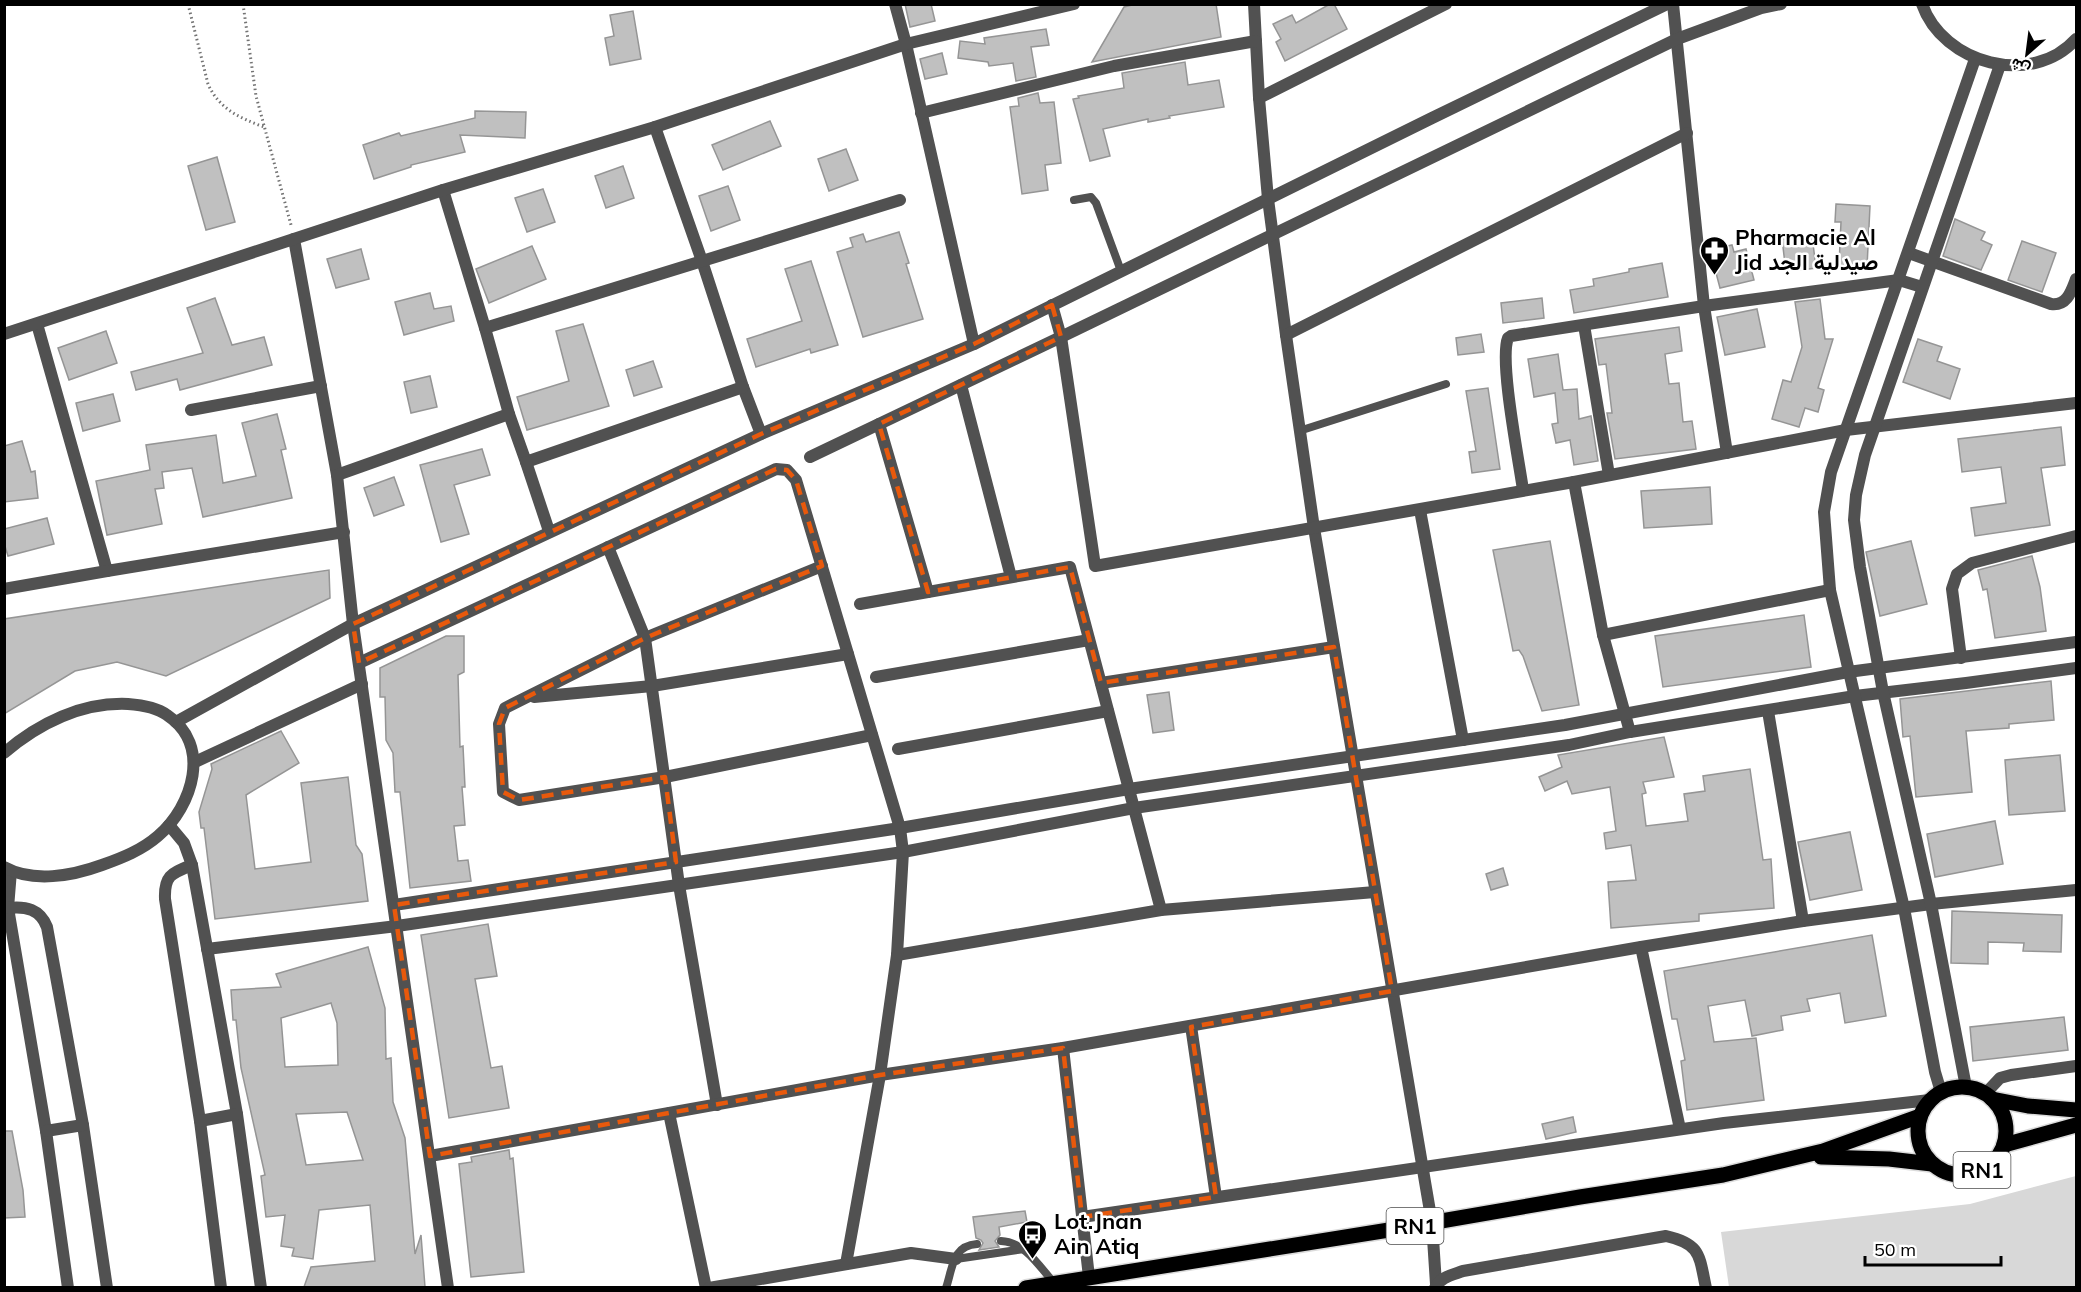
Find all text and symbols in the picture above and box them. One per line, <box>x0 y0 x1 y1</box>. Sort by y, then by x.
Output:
north arrow <box>1997 24 2057 84</box>
text: ش <box>2007 54 2033 81</box>
place label: Pharmacie Al Jid صيدلية الجد <box>1735 223 1878 276</box>
pharmacy icon: Pharmacie Al Jid صيدلية الجد <box>1698 234 1730 276</box>
road number: RN1 <box>1954 1152 2010 1188</box>
place label: Lot.Jnan Ain Atiq <box>1054 1207 1142 1260</box>
road number: RN1 <box>1386 1208 1444 1244</box>
bus stop icon: Lot.Jnan Ain Atiq <box>1017 1218 1049 1260</box>
scale bar <box>1865 1229 2002 1267</box>
text: 50 m <box>1874 1238 1916 1261</box>

